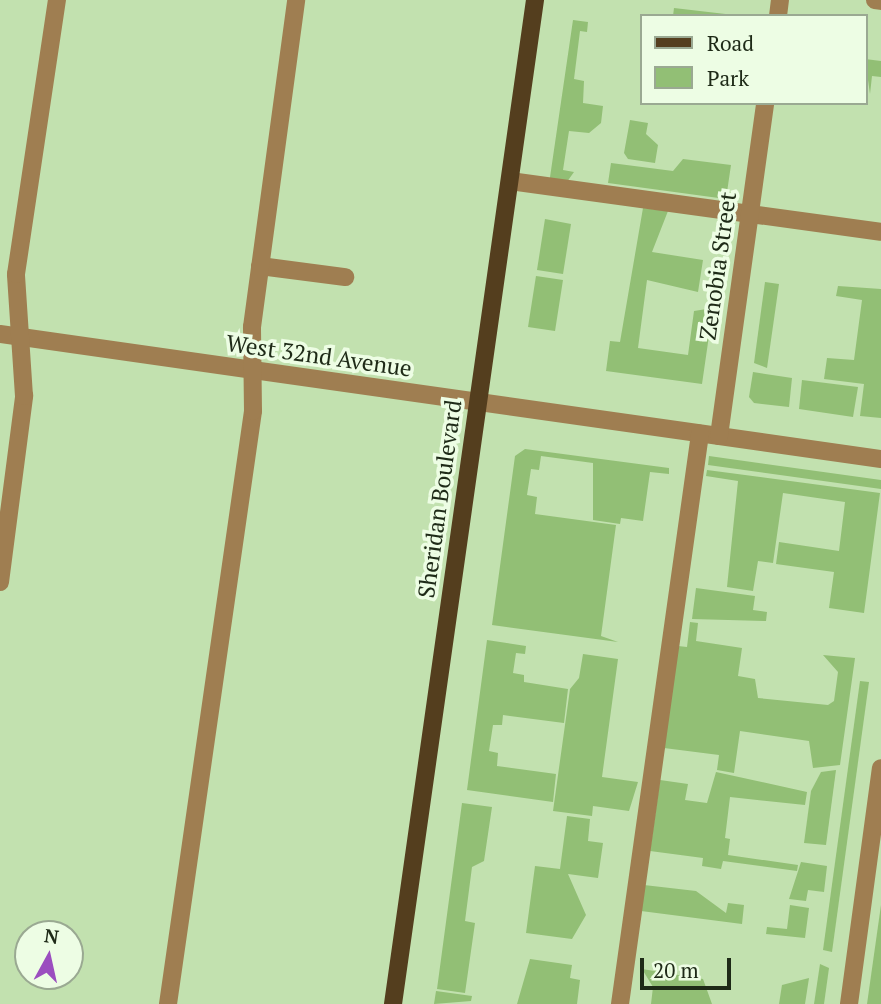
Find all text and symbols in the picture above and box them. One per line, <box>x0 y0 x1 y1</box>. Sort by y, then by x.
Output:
legend <box>640 14 867 105</box>
text: Road <box>707 29 754 57</box>
text: Park <box>707 64 749 92</box>
street label: Zenobia Street <box>694 190 742 342</box>
street label: West 32nd Avenue <box>224 329 414 383</box>
street label: Sheridan Boulevard <box>412 398 468 600</box>
north arrow <box>14 920 84 990</box>
text: N <box>43 922 61 949</box>
scale bar <box>643 944 734 988</box>
text: 20 m <box>653 956 699 984</box>

